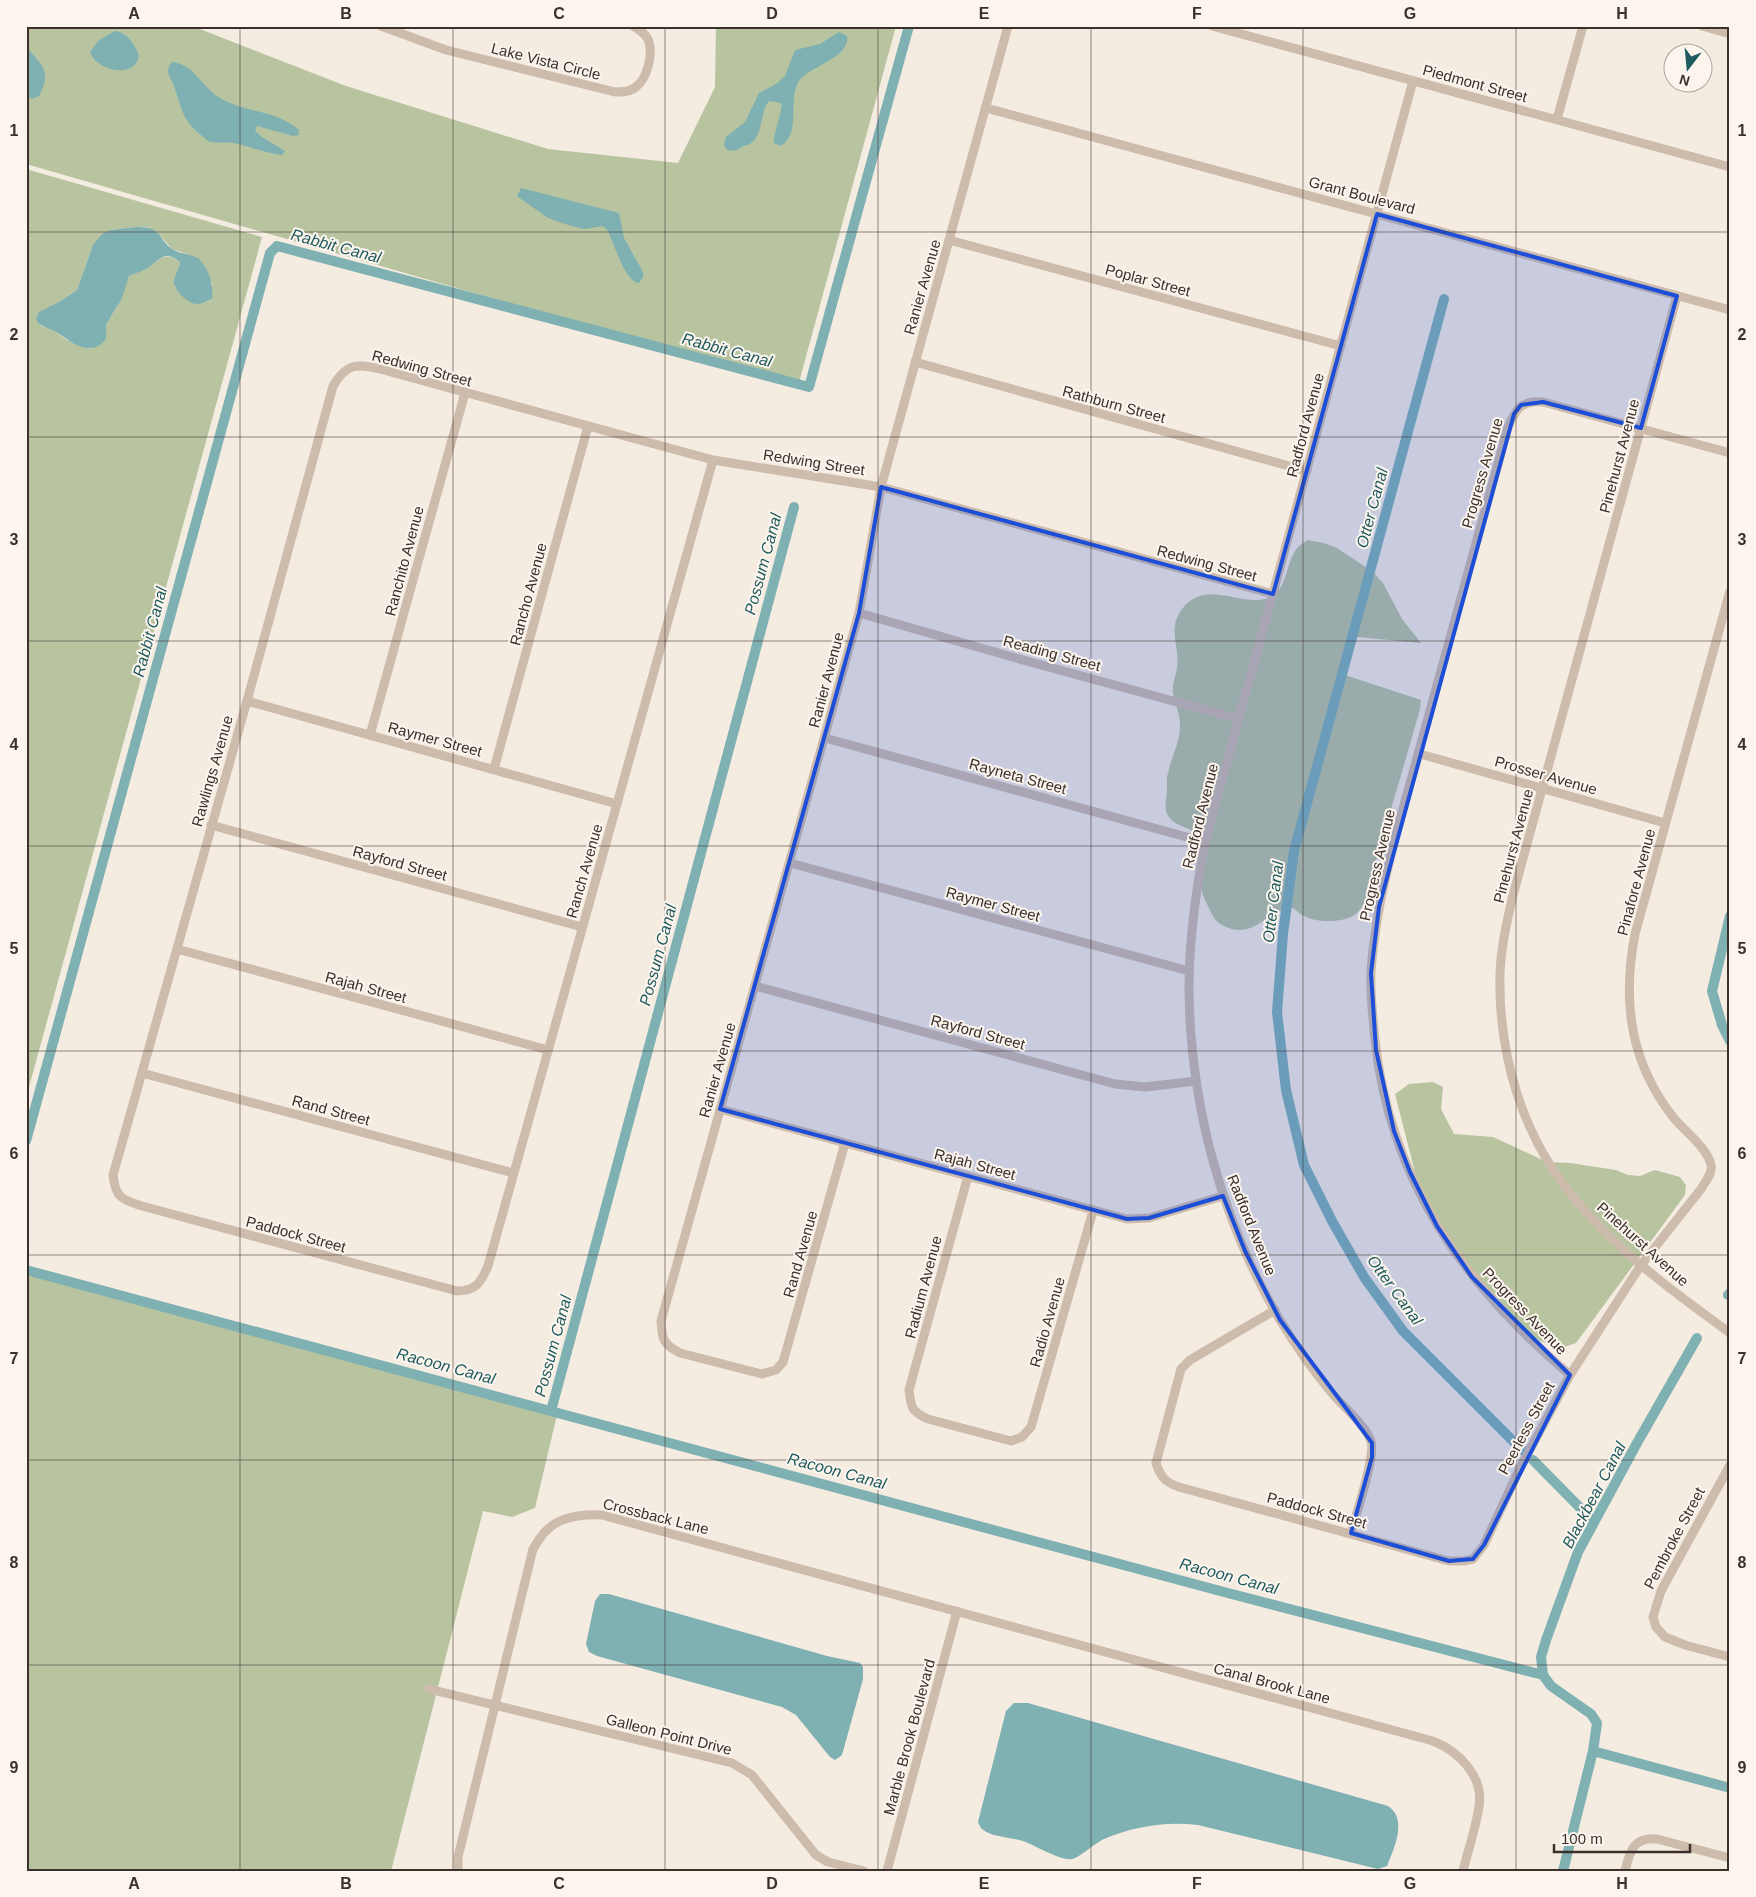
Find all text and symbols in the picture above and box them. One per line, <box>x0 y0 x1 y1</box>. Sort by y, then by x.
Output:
text: A <box>128 5 140 22</box>
text: B <box>340 5 352 22</box>
text: C <box>553 5 565 22</box>
text: D <box>766 5 778 22</box>
text: E <box>979 5 990 22</box>
text: F <box>1192 5 1202 22</box>
text: G <box>1404 5 1416 22</box>
text: H <box>1616 5 1628 22</box>
street label: Lake Vista Circle <box>489 39 603 83</box>
north arrow <box>1664 42 1714 92</box>
street label: Piedmont Street <box>1421 61 1530 105</box>
text: N <box>1677 71 1691 90</box>
text: 1 <box>10 122 19 139</box>
text: 1 <box>1738 122 1747 139</box>
street label: Grant Boulevard <box>1307 173 1417 217</box>
water label: Rabbit Canal <box>289 226 383 266</box>
street label: Ranier Avenue <box>900 237 944 337</box>
street label: Poplar Street <box>1104 260 1193 300</box>
text: 2 <box>10 326 19 343</box>
text: 2 <box>1738 326 1747 343</box>
water label: Rabbit Canal <box>680 330 774 370</box>
street label: Redwing Street <box>370 347 475 390</box>
street label: Radford Avenue <box>1283 371 1327 479</box>
street label: Rathburn Street <box>1061 382 1168 426</box>
street label: Pinehurst Avenue <box>1596 397 1642 515</box>
street label: Progress Avenue <box>1458 416 1506 530</box>
street label: Redwing Street <box>762 446 867 479</box>
water label: Otter Canal <box>1353 466 1391 550</box>
street label: Ranchito Avenue <box>381 504 427 618</box>
water label: Possum Canal <box>741 511 785 616</box>
text: 3 <box>10 531 19 548</box>
text: 3 <box>1738 531 1747 548</box>
street label: Rancho Avenue <box>506 541 550 647</box>
street label: Redwing Street <box>1155 542 1260 585</box>
water label: Rabbit Canal <box>130 585 170 679</box>
street label: Ranier Avenue <box>805 630 847 730</box>
street label: Reading Street <box>1001 632 1103 674</box>
street label: Rawlings Avenue <box>188 713 236 829</box>
street label: Raymer Street <box>386 718 485 760</box>
text: 4 <box>10 736 19 753</box>
text: 4 <box>1738 736 1747 753</box>
street label: Prosser Avenue <box>1493 752 1599 798</box>
street label: Rayneta Street <box>967 755 1069 797</box>
street label: Radford Avenue <box>1179 762 1221 870</box>
street label: Pinehurst Avenue <box>1490 787 1536 905</box>
street label: Progress Avenue <box>1356 808 1398 922</box>
street label: Ranch Avenue <box>562 822 606 920</box>
street label: Pinafore Avenue <box>1614 827 1658 937</box>
street label: Rayford Street <box>351 842 450 884</box>
water label: Otter Canal <box>1260 860 1286 944</box>
street label: Raymer Street <box>944 883 1043 925</box>
water label: Possum Canal <box>636 902 680 1007</box>
text: 5 <box>10 940 19 957</box>
text: 5 <box>1738 940 1747 957</box>
street label: Rajah Street <box>324 968 409 1006</box>
street label: Rayford Street <box>929 1011 1028 1053</box>
street label: Ranier Avenue <box>695 1020 739 1120</box>
street label: Rand Street <box>290 1091 373 1129</box>
text: 6 <box>10 1145 19 1162</box>
street label: Rajah Street <box>933 1145 1018 1183</box>
text: 6 <box>1738 1145 1747 1162</box>
street label: Radford Avenue <box>1224 1172 1280 1278</box>
street label: Pinehurst Avenue <box>1594 1198 1692 1290</box>
street label: Rand Avenue <box>779 1208 821 1300</box>
street label: Paddock Street <box>244 1213 349 1256</box>
street label: Radium Avenue <box>901 1234 945 1340</box>
water label: Otter Canal <box>1364 1252 1426 1328</box>
street label: Progress Avenue <box>1479 1264 1571 1358</box>
street label: Radio Avenue <box>1026 1275 1068 1369</box>
water label: Possum Canal <box>531 1293 575 1398</box>
water label: Racoon Canal <box>395 1345 498 1387</box>
text: 7 <box>10 1350 19 1367</box>
text: 7 <box>1738 1350 1747 1367</box>
street label: Peerless Street <box>1494 1378 1558 1477</box>
water label: Blackbear Canal <box>1559 1439 1629 1551</box>
water label: Racoon Canal <box>786 1450 889 1492</box>
street label: Pembroke Street <box>1640 1484 1708 1592</box>
street label: Paddock Street <box>1265 1489 1370 1532</box>
street label: Crossback Lane <box>601 1495 711 1537</box>
text: 8 <box>10 1554 19 1571</box>
text: 8 <box>1738 1554 1747 1571</box>
water label: Racoon Canal <box>1178 1555 1281 1597</box>
street label: Marble Brook Boulevard <box>880 1657 938 1817</box>
street label: Canal Brook Lane <box>1212 1659 1332 1707</box>
street label: Galleon Point Drive <box>604 1710 734 1758</box>
text: 9 <box>10 1759 19 1776</box>
text: 9 <box>1738 1759 1747 1776</box>
scale bar <box>1554 1822 1690 1854</box>
text: 100 m <box>1561 1830 1603 1847</box>
text: A <box>128 1875 140 1892</box>
text: B <box>340 1875 352 1892</box>
text: C <box>553 1875 565 1892</box>
text: D <box>766 1875 778 1892</box>
text: E <box>979 1875 990 1892</box>
text: F <box>1192 1875 1202 1892</box>
text: G <box>1404 1875 1416 1892</box>
text: H <box>1616 1875 1628 1892</box>

